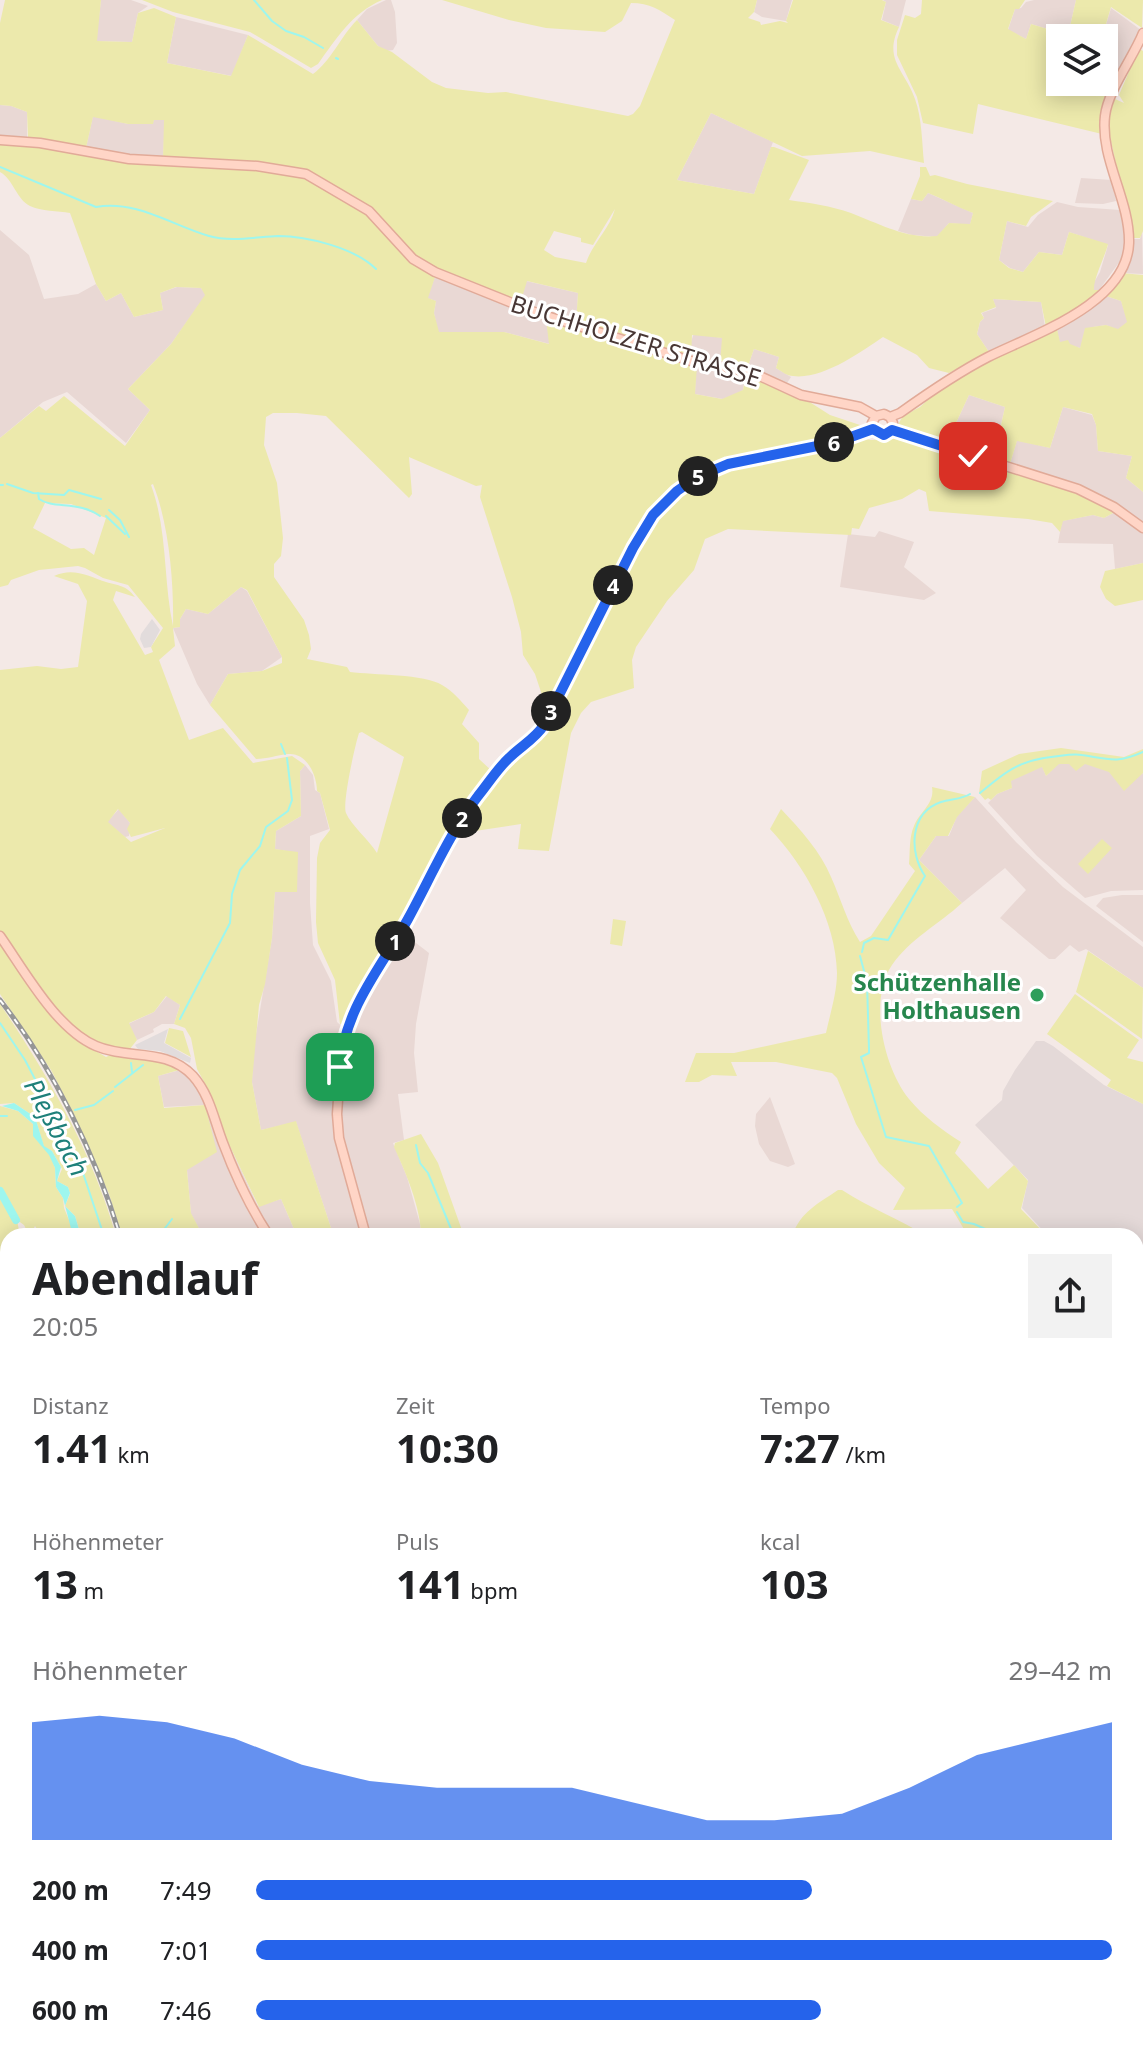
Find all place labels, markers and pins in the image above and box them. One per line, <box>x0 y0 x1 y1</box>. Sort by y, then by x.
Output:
pin: 6 <box>814 422 854 462</box>
pin <box>939 422 1007 490</box>
pin: 5 <box>678 456 718 496</box>
pin: 4 <box>593 565 633 605</box>
pin: 3 <box>531 691 571 731</box>
pin: 2 <box>442 798 482 838</box>
pin: 1 <box>375 921 415 961</box>
place label: Schützenhalle Holthausen <box>853 965 1021 1026</box>
marker: Schützenhalle Holthausen <box>1028 986 1046 1004</box>
pin <box>306 1033 374 1101</box>

